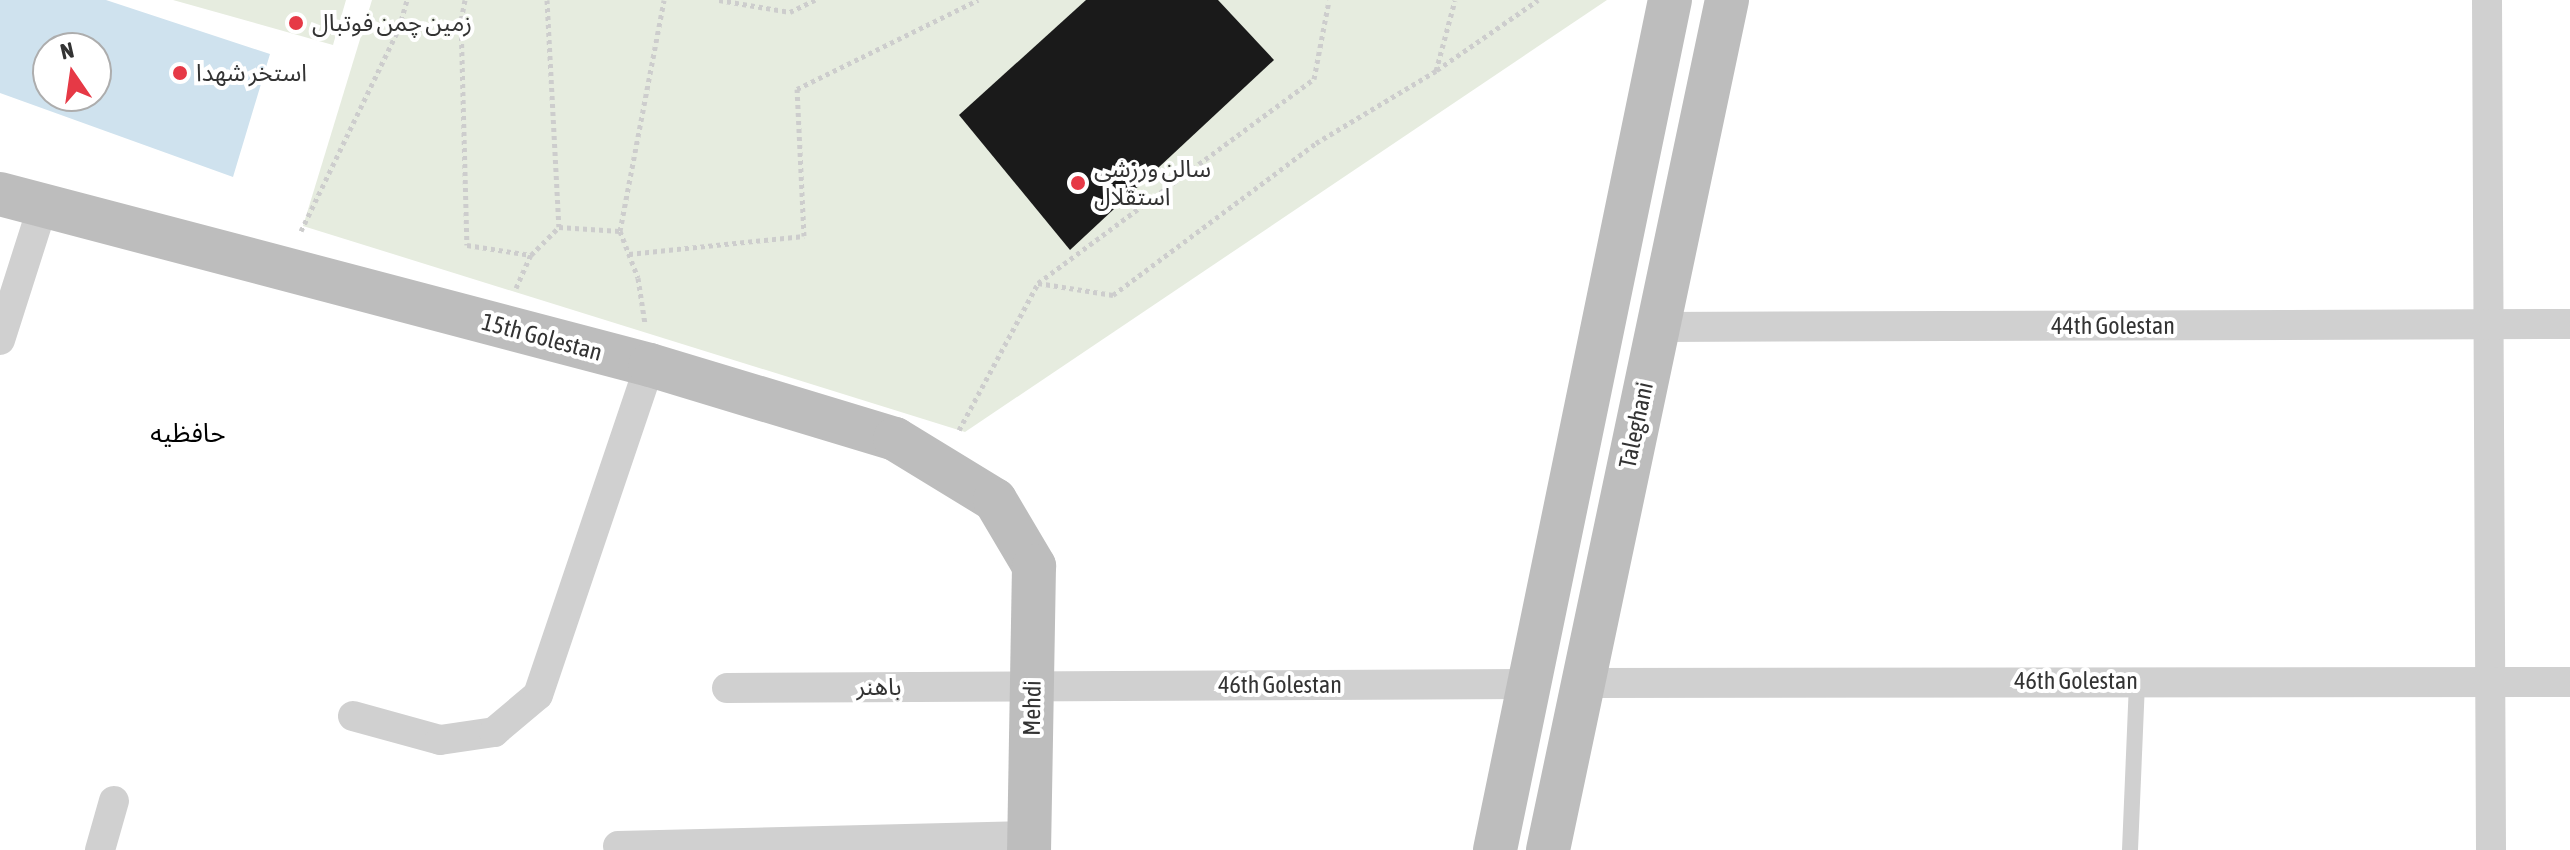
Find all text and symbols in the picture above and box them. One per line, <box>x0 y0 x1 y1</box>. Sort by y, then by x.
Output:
place label: زمین چمن فوتبال <box>312 9 472 37</box>
marker: زمین چمن فوتبال <box>287 14 305 32</box>
north arrow <box>32 32 112 112</box>
text: N <box>58 36 76 65</box>
place label: استخر شهدا <box>196 59 307 87</box>
marker: استخر شهدا <box>171 64 189 82</box>
place label: سالن ورزشی استقلال <box>1094 155 1211 211</box>
marker: سالن ورزشی استقلال <box>1069 174 1087 192</box>
street label: 15th Golestan <box>479 307 605 367</box>
street label: 44th Golestan <box>2051 312 2175 340</box>
street label: Taleghani <box>1613 379 1659 471</box>
district label: حافظیه <box>150 418 226 450</box>
street label: 46th Golestan <box>2014 667 2138 695</box>
street label: 46th Golestan <box>1218 671 1342 699</box>
street label: باهنر <box>857 673 901 701</box>
street label: Mehdi <box>1017 680 1047 736</box>

